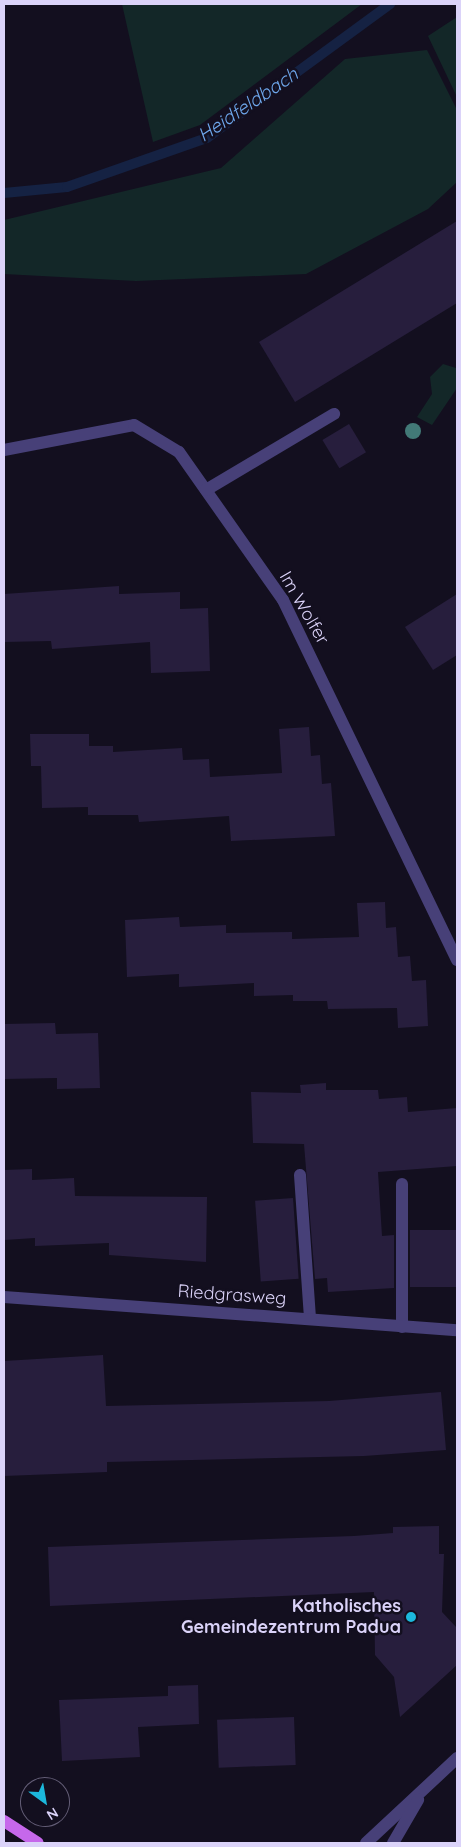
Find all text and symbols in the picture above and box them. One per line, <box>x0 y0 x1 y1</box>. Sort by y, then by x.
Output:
water label: Heidfeldbach <box>193 63 303 147</box>
street label: Im Wolfer <box>274 568 334 648</box>
street label: Riedgrasweg <box>177 1280 287 1310</box>
place label: Katholisches Gemeindezentrum Padua <box>181 1596 401 1638</box>
marker: Katholisches Gemeindezentrum Padua <box>405 1611 417 1623</box>
north arrow <box>20 1777 70 1827</box>
text: N <box>43 1804 62 1824</box>

